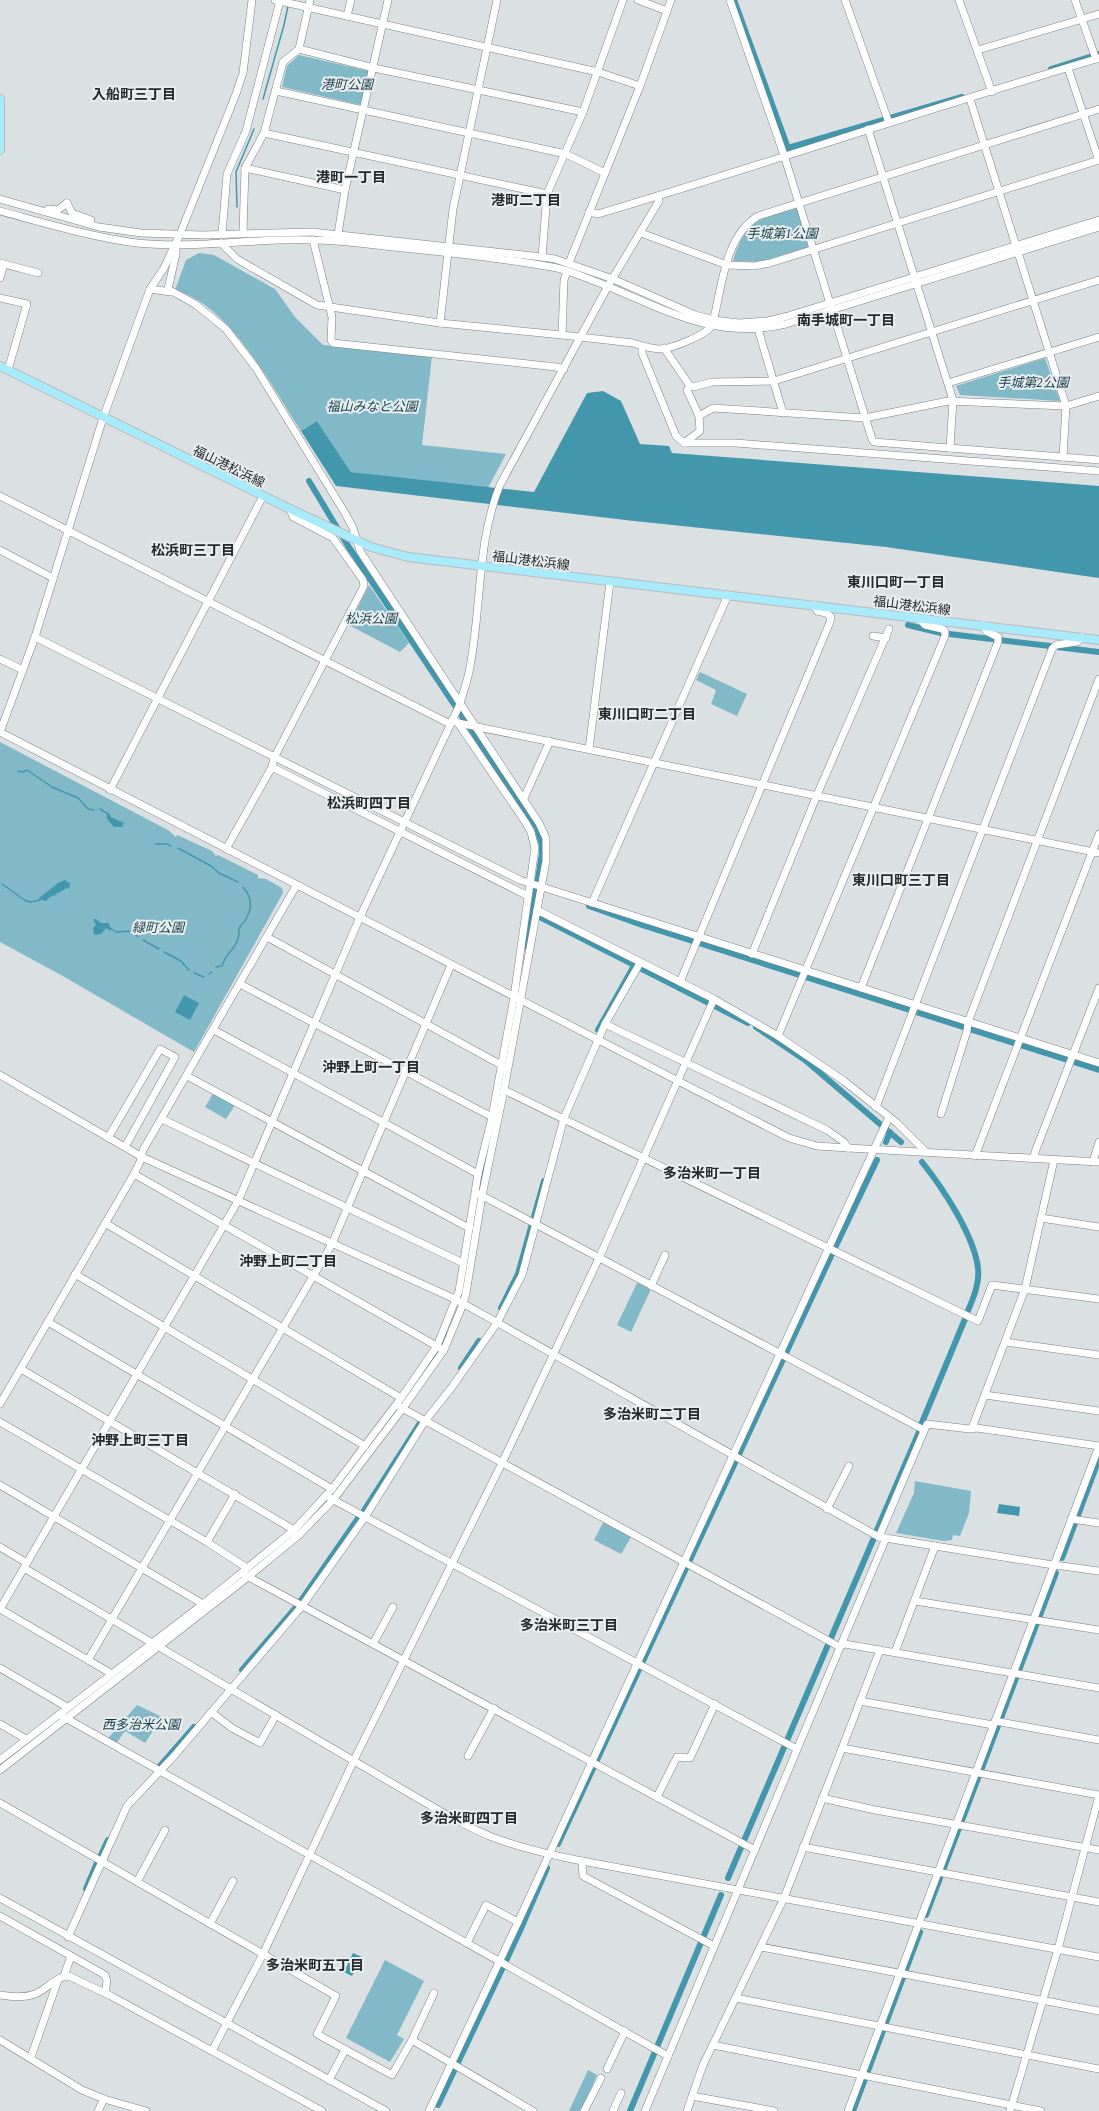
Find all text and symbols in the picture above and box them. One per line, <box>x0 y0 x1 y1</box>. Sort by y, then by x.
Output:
park label: 港町公園 <box>321 75 375 95</box>
district label: 入船町三丁目 <box>92 84 176 105</box>
district label: 港町一丁目 <box>316 167 386 188</box>
district label: 港町二丁目 <box>491 190 561 211</box>
park label: 手城第1公園 <box>746 224 820 244</box>
district label: 南手城町一丁目 <box>797 310 895 331</box>
park label: 手城第2公園 <box>997 373 1071 393</box>
park label: 福山みなと公園 <box>326 397 419 417</box>
street label: 福山港松浜線 <box>189 441 268 493</box>
district label: 松浜町三丁目 <box>151 540 235 561</box>
street label: 福山港松浜線 <box>491 546 571 576</box>
district label: 東川口町一丁目 <box>847 572 945 593</box>
street label: 福山港松浜線 <box>872 591 952 621</box>
park label: 松浜公園 <box>345 609 399 629</box>
district label: 東川口町二丁目 <box>598 704 696 725</box>
district label: 松浜町四丁目 <box>327 793 411 814</box>
district label: 東川口町三丁目 <box>852 870 950 891</box>
park label: 緑町公園 <box>132 918 186 938</box>
district label: 沖野上町一丁目 <box>322 1057 420 1078</box>
district label: 多治米町一丁目 <box>663 1163 761 1184</box>
district label: 沖野上町二丁目 <box>239 1251 337 1272</box>
district label: 多治米町二丁目 <box>603 1404 701 1425</box>
district label: 沖野上町三丁目 <box>91 1430 189 1451</box>
district label: 多治米町三丁目 <box>520 1615 618 1636</box>
park label: 西多治米公園 <box>102 1715 182 1735</box>
district label: 多治米町四丁目 <box>420 1808 518 1829</box>
district label: 多治米町五丁目 <box>266 1955 364 1976</box>

